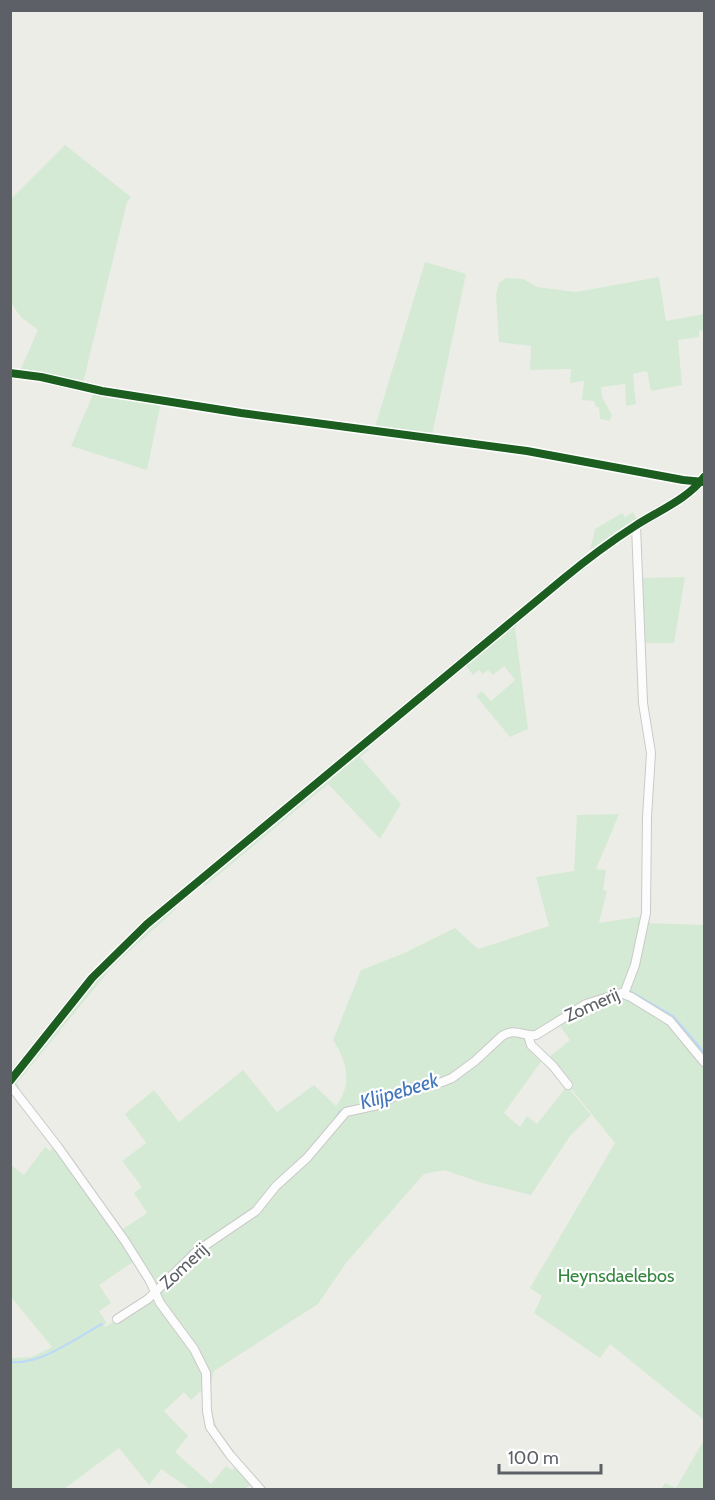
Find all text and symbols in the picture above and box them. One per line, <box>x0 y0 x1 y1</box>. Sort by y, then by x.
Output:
street label: Zomerij <box>561 983 623 1027</box>
water label: Klijpebeek <box>357 1067 443 1114</box>
street label: Zomerij <box>155 1238 213 1294</box>
park label: Heynsdaelebos <box>558 1265 674 1287</box>
scale bar <box>499 1437 601 1475</box>
text: 100 m <box>508 1447 559 1469</box>

